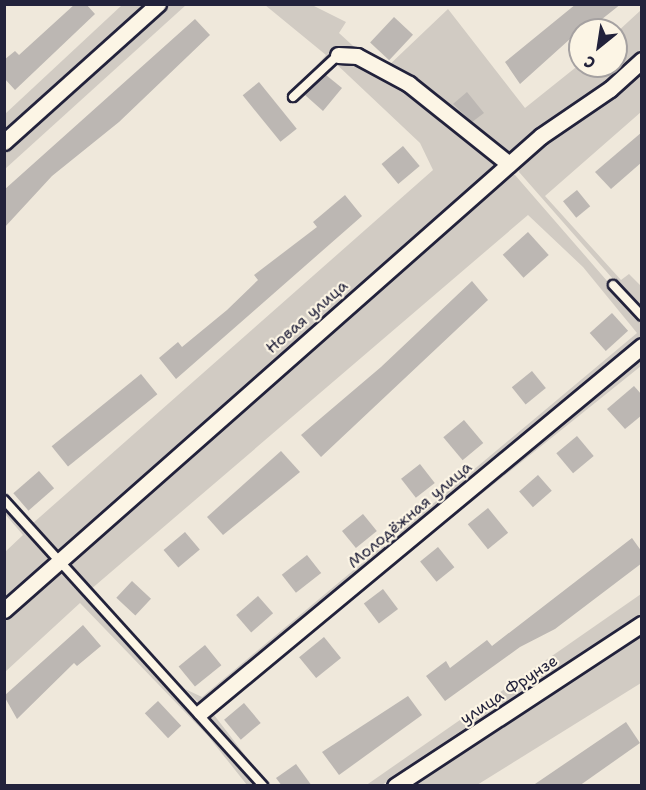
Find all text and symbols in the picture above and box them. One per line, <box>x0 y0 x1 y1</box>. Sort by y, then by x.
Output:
north arrow <box>568 18 628 78</box>
text: С <box>580 51 599 74</box>
street label: Новая улица <box>262 276 352 358</box>
street label: Молодёжная улица <box>344 458 476 572</box>
street label: улица Фрунзе <box>457 651 561 729</box>

